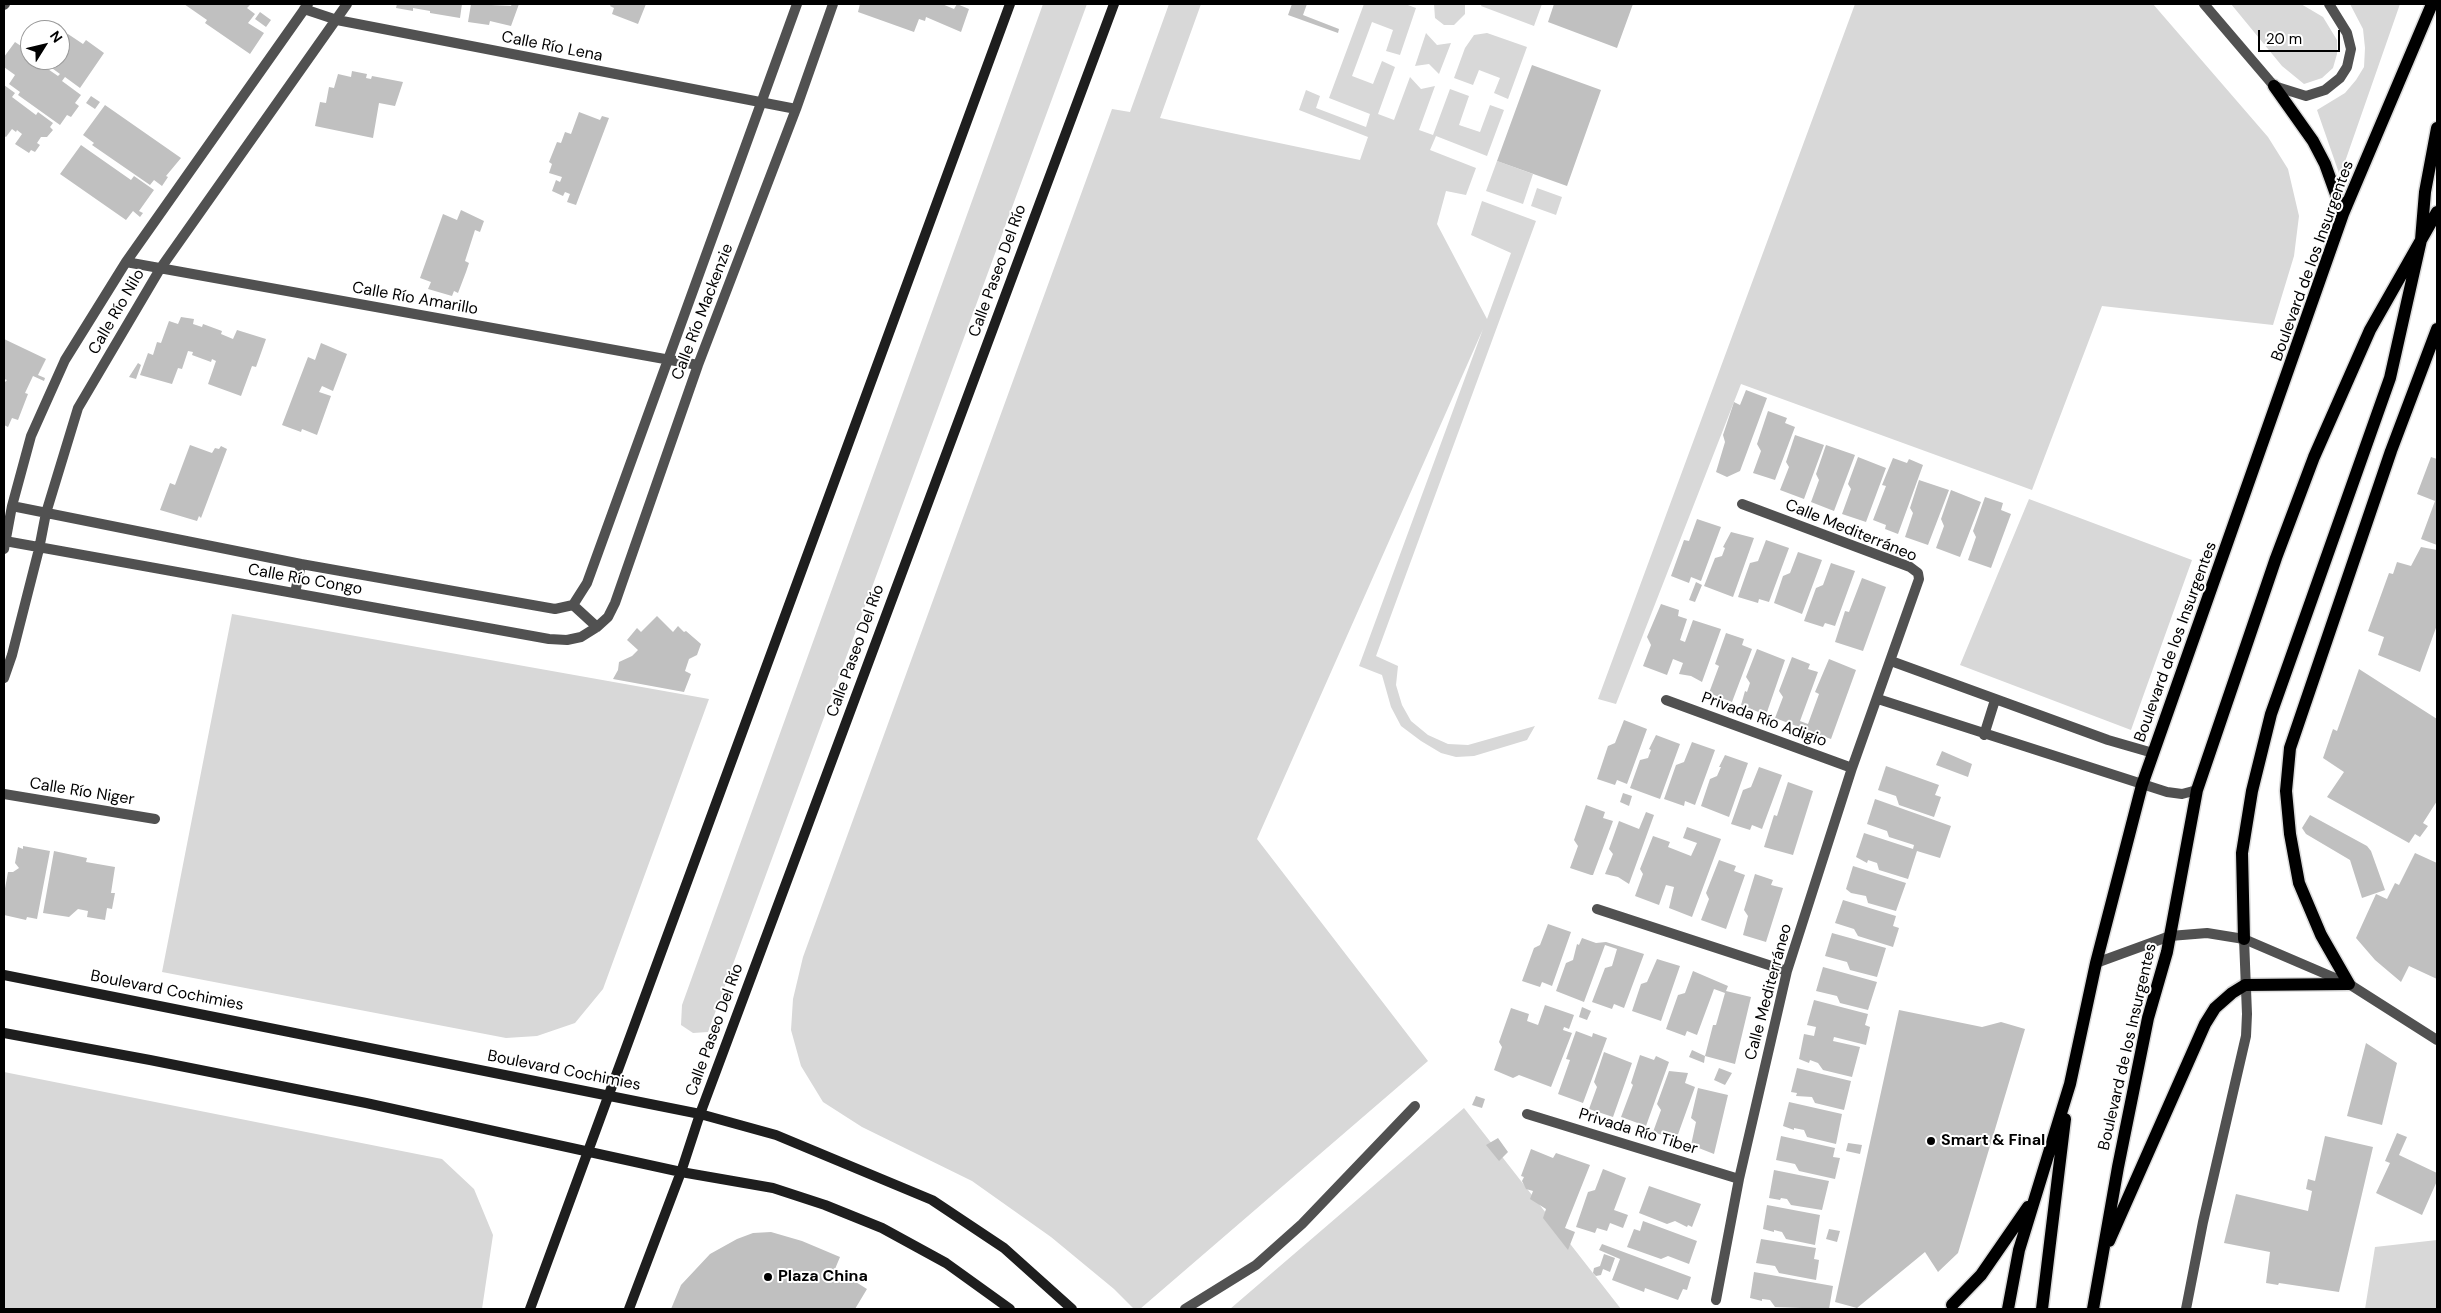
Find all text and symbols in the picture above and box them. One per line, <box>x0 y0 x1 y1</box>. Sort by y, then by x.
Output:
north arrow <box>20 20 70 70</box>
scale bar <box>2261 20 2344 52</box>
text: N <box>46 27 67 46</box>
street label: Calle Río Lena <box>500 28 604 66</box>
text: 20 m <box>2266 29 2302 49</box>
street label: Boulevard de los Insurgentes <box>2268 158 2358 364</box>
street label: Calle Paseo Del Río <box>965 202 1031 340</box>
street label: Calle Río Mackenzie <box>668 241 738 383</box>
street label: Calle Río Nilo <box>85 266 149 358</box>
street label: Calle Río Amarillo <box>351 278 479 320</box>
street label: Calle Mediterráneo <box>1782 496 1920 566</box>
street label: Boulevard de los Insurgentes <box>2131 539 2221 745</box>
street label: Calle Río Congo <box>246 560 364 600</box>
street label: Calle Paseo Del Río <box>823 582 889 720</box>
street label: Privada Río Adigio <box>1699 688 1829 752</box>
street label: Calle Río Niger <box>28 774 136 810</box>
street label: Calle Mediterráneo <box>1742 922 1796 1062</box>
street label: Boulevard de los Insurgentes <box>2095 942 2161 1152</box>
street label: Calle Paseo Del Río <box>682 961 748 1099</box>
street label: Boulevard Cochimies <box>89 967 245 1015</box>
street label: Boulevard Cochimies <box>486 1047 642 1095</box>
street label: Privada Río Tiber <box>1576 1105 1700 1159</box>
place label: Smart & Final <box>1941 1131 2045 1151</box>
marker: Smart & Final <box>1925 1135 1937 1147</box>
place label: Plaza China <box>778 1267 868 1287</box>
marker: Plaza China <box>762 1271 774 1283</box>

